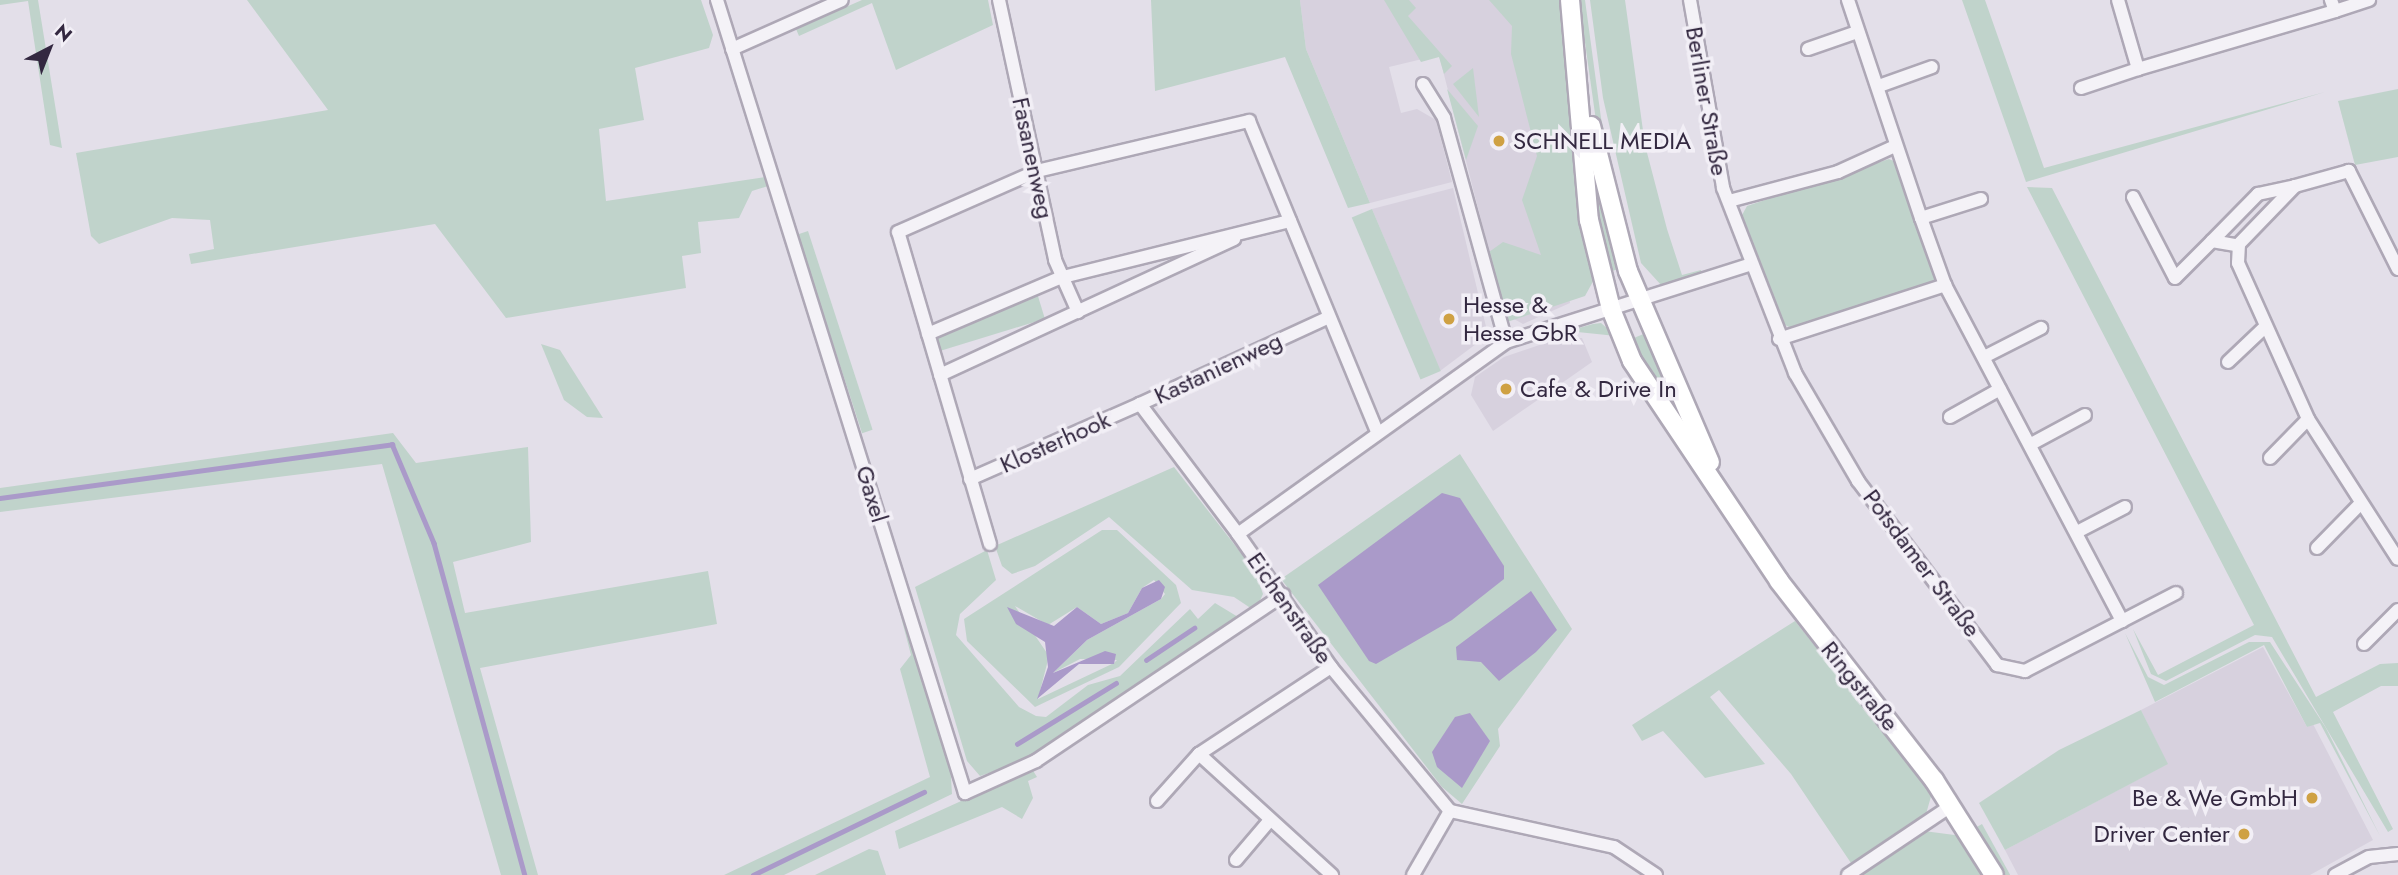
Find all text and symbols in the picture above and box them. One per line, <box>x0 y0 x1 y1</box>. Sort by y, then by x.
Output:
north arrow <box>14 14 84 84</box>
text: N <box>49 18 78 48</box>
street label: Berliner Straße <box>1680 24 1734 178</box>
street label: Fasanenweg <box>1006 95 1060 221</box>
place label: SCHNELL MEDIA <box>1513 127 1691 155</box>
marker: SCHNELL MEDIA <box>1491 133 1507 149</box>
place label: Hesse & Hesse GbR <box>1463 291 1577 347</box>
marker: Hesse & Hesse GbR <box>1441 311 1457 327</box>
street label: Kastanienweg <box>1149 326 1287 410</box>
place label: Cafe & Drive In <box>1520 375 1677 403</box>
marker: Cafe & Drive In <box>1498 381 1514 397</box>
street label: Klosterhook <box>995 405 1115 479</box>
street label: Gaxel <box>850 462 894 526</box>
street label: Potsdamer Straße <box>1857 484 1987 642</box>
street label: Eichenstraße <box>1241 547 1339 669</box>
street label: Ringstraße <box>1815 635 1905 737</box>
place label: Be & We GmbH <box>2132 784 2298 812</box>
marker: Be & We GmbH <box>2304 790 2320 806</box>
place label: Driver Center <box>2093 820 2230 848</box>
marker: Driver Center <box>2236 826 2252 842</box>

